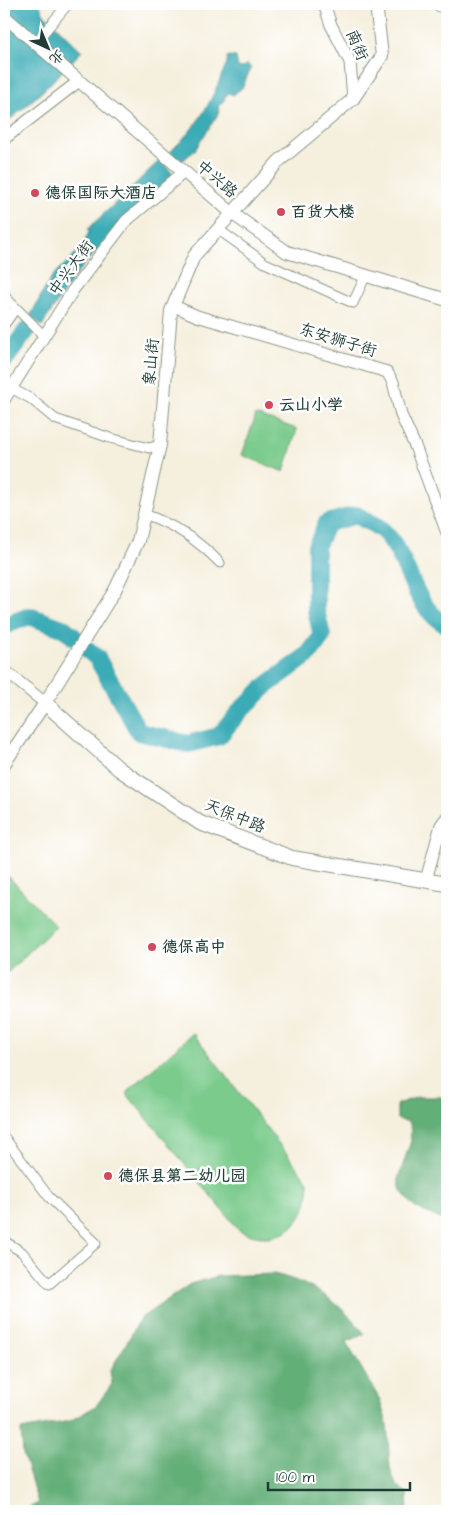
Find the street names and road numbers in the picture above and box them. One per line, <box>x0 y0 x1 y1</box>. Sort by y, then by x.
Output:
street label: 南街 <box>341 26 373 64</box>
street label: 中兴路 <box>192 155 242 203</box>
street label: 中兴大街 <box>43 236 99 300</box>
street label: 东安狮子街 <box>297 318 379 362</box>
street label: 象山街 <box>138 337 164 387</box>
street label: 天保中路 <box>201 794 269 838</box>

